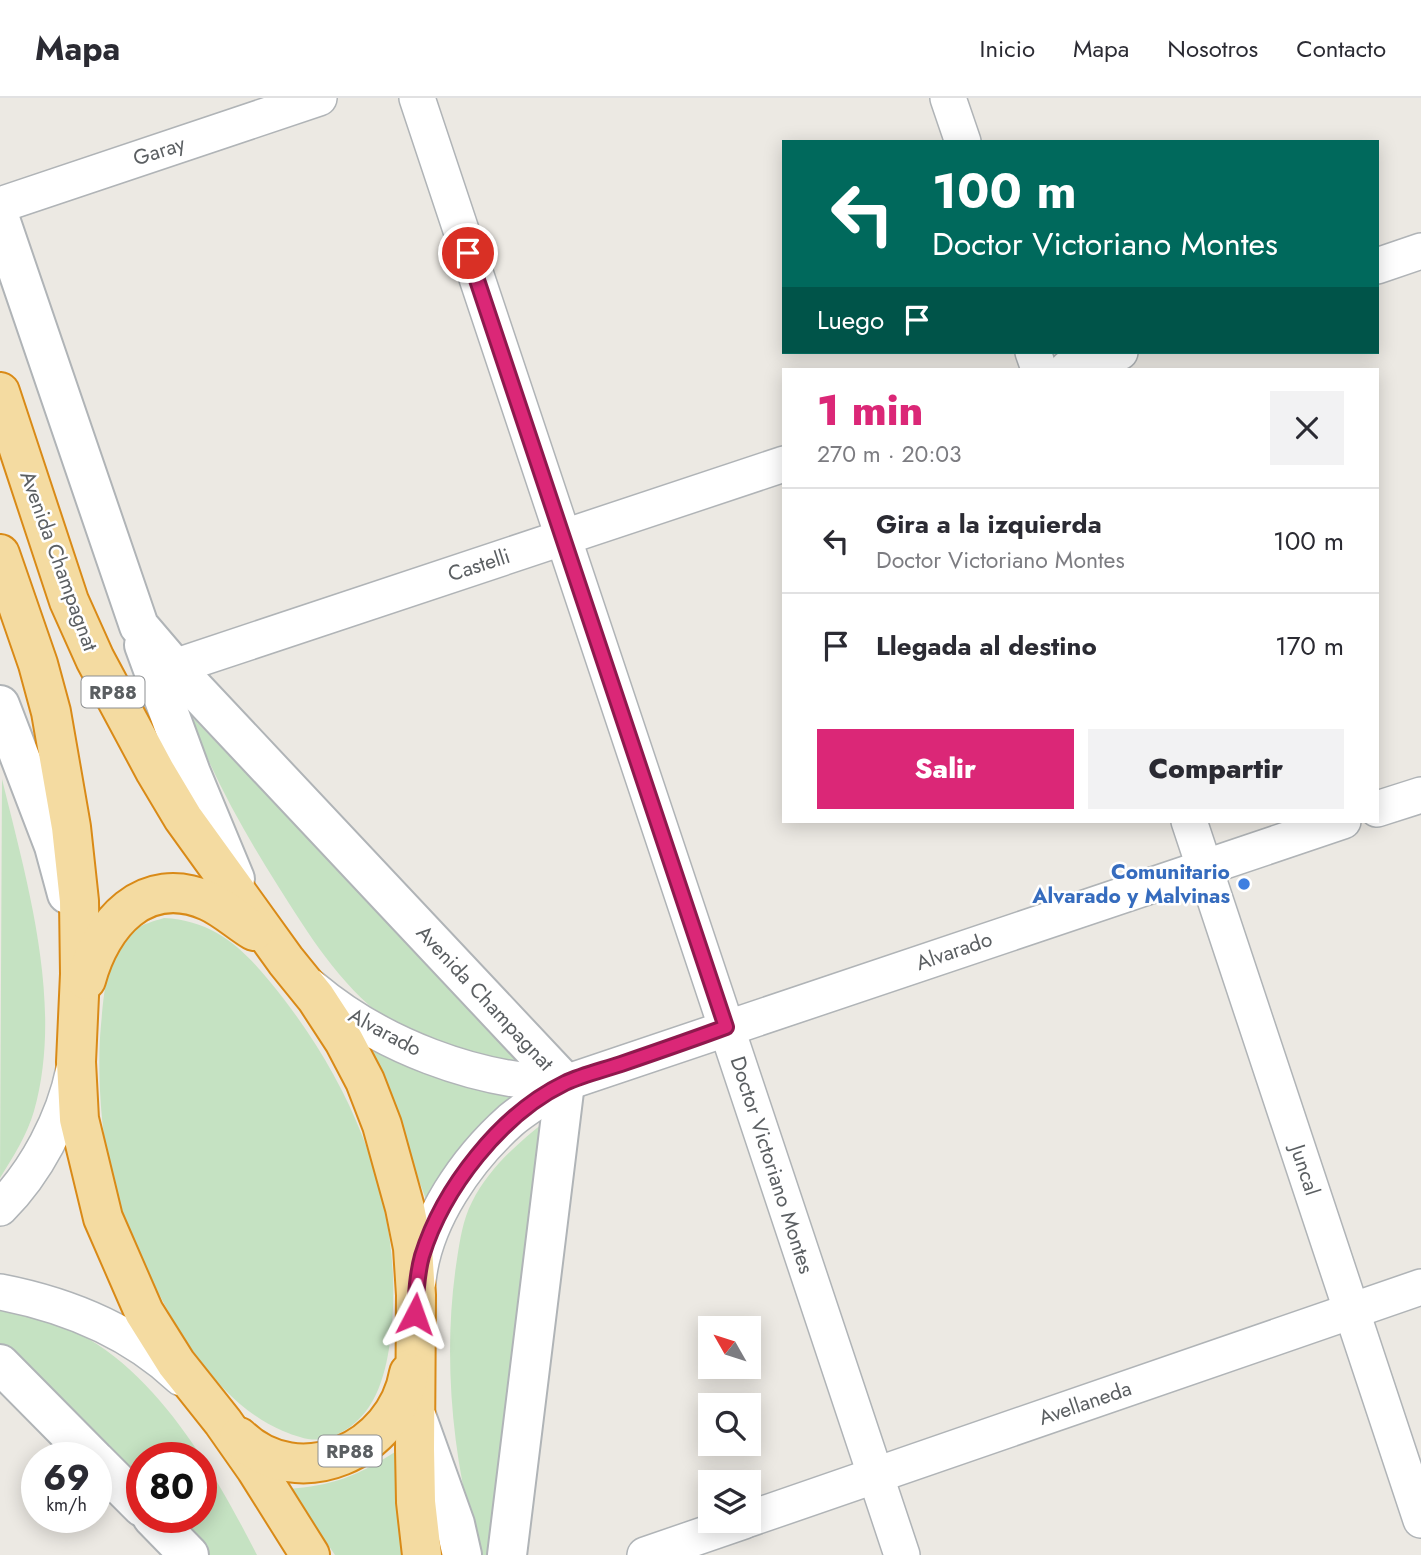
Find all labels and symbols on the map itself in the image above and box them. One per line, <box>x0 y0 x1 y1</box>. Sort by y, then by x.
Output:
street label: Garay <box>129 128 189 173</box>
pin <box>438 223 498 283</box>
street label: Avenida Champagnat <box>12 467 106 655</box>
street label: Castelli <box>444 541 514 589</box>
road number: RP88 <box>82 677 144 708</box>
place label: Comunitario Alvarado y Malvinas <box>1031 857 1230 911</box>
marker: Comunitario Alvarado y Malvinas <box>1236 876 1252 892</box>
street label: Avenida Champagnat <box>409 918 561 1078</box>
street label: Alvarado <box>912 924 996 978</box>
street label: Alvarado <box>343 1000 427 1064</box>
street label: Doctor Victoriano Montes <box>723 1052 821 1278</box>
street label: Juncal <box>1282 1138 1327 1199</box>
position arrow <box>378 1277 452 1351</box>
north arrow <box>698 1316 761 1379</box>
street label: Avellaneda <box>1035 1373 1135 1433</box>
road number: RP88 <box>318 1436 382 1466</box>
speed limit sign: 80 <box>126 1442 217 1533</box>

